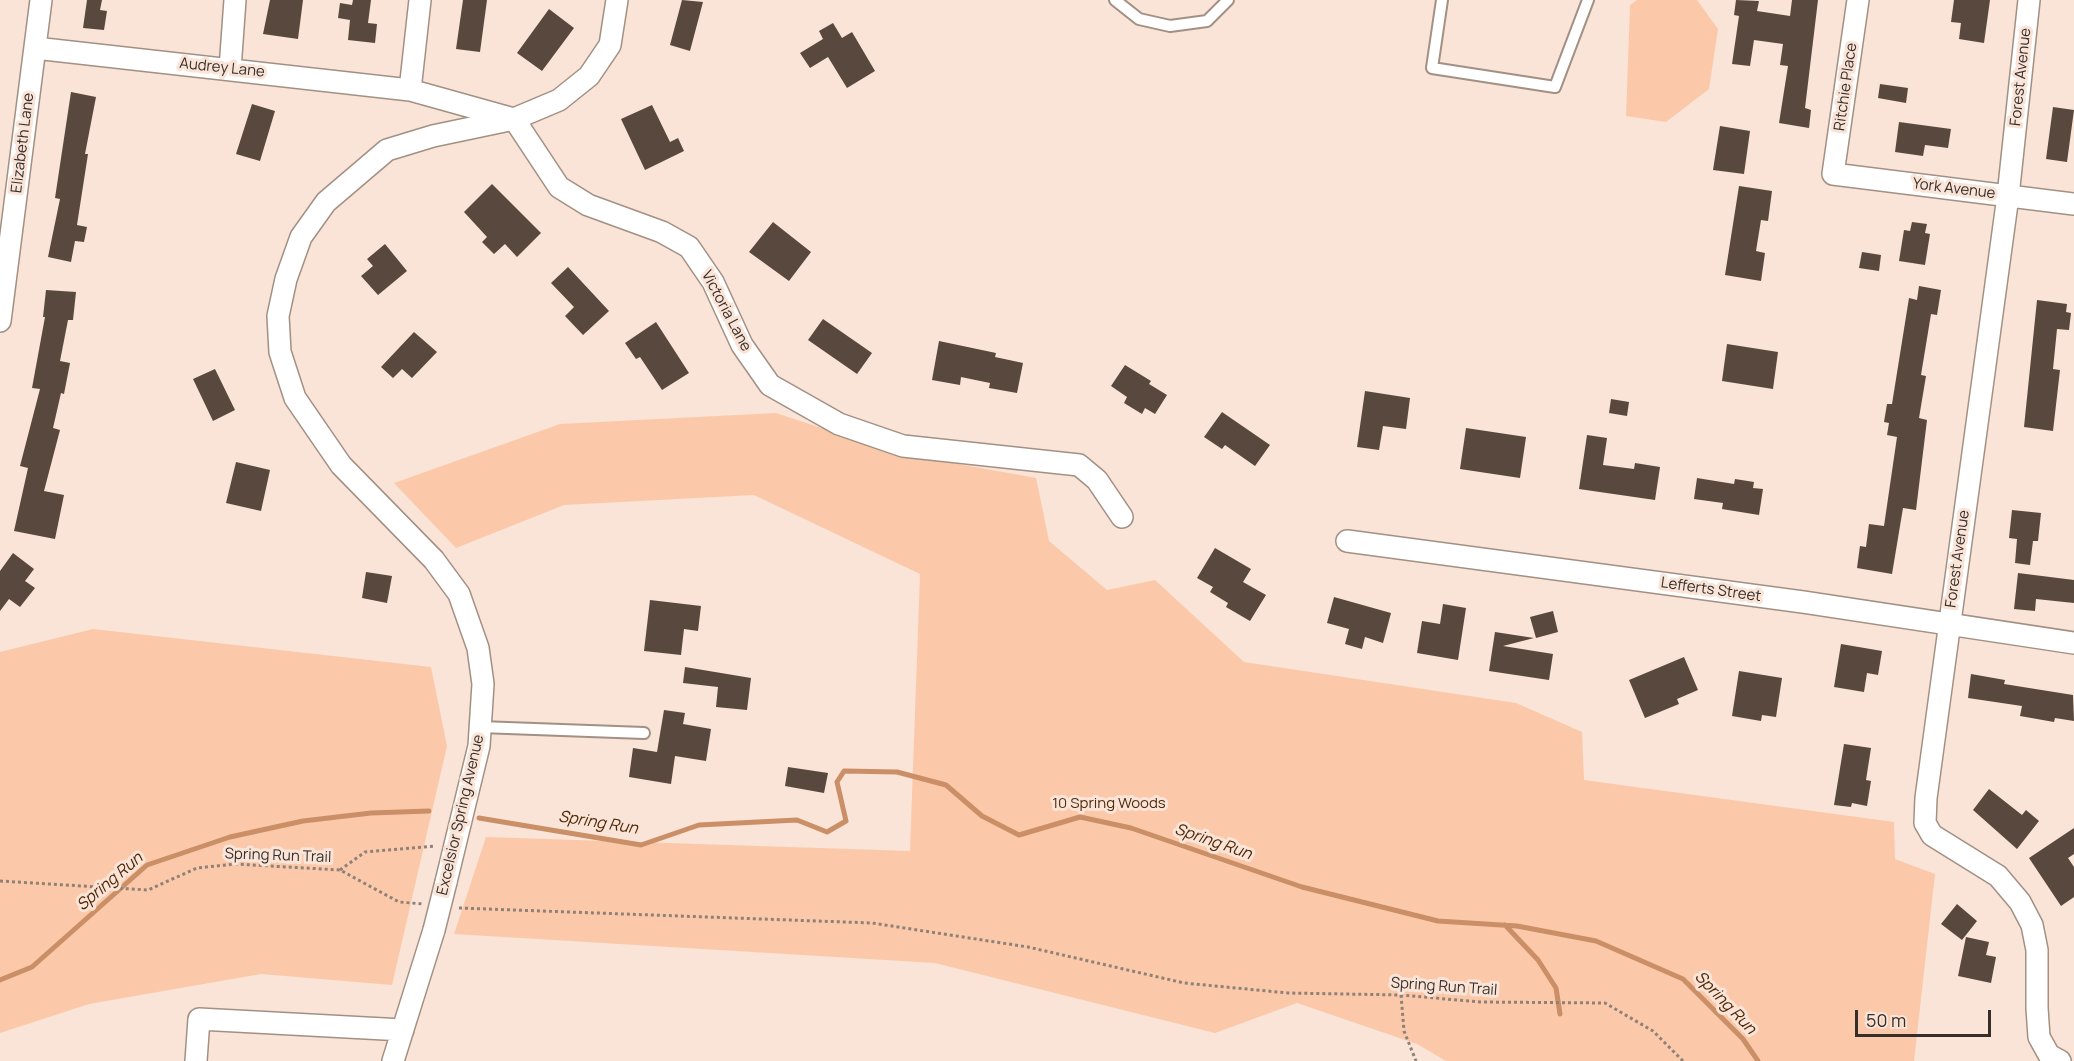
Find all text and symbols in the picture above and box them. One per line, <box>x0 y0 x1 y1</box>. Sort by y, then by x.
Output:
street label: Forest Avenue <box>2007 27 2035 127</box>
street label: Ritchie Place <box>1831 42 1861 132</box>
street label: Audrey Lane <box>178 55 266 81</box>
street label: Elizabeth Lane <box>8 92 38 194</box>
street label: York Avenue <box>1912 175 1996 203</box>
street label: Victoria Lane <box>697 267 755 355</box>
street label: Forest Avenue <box>1942 509 1974 609</box>
street label: Lefferts Street <box>1660 574 1762 606</box>
street label: Excelsior Spring Avenue <box>434 733 488 897</box>
park label: 10 Spring Woods <box>1052 795 1166 813</box>
water label: Spring Run <box>557 807 639 839</box>
water label: Spring Run <box>1172 820 1254 864</box>
street label: Spring Run Trail <box>224 845 332 867</box>
water label: Spring Run <box>73 849 147 915</box>
water label: Spring Run <box>1690 968 1760 1038</box>
street label: Spring Run Trail <box>1390 974 1498 1000</box>
scale bar <box>1858 998 1994 1036</box>
text: 50 m <box>1866 1008 1906 1032</box>

